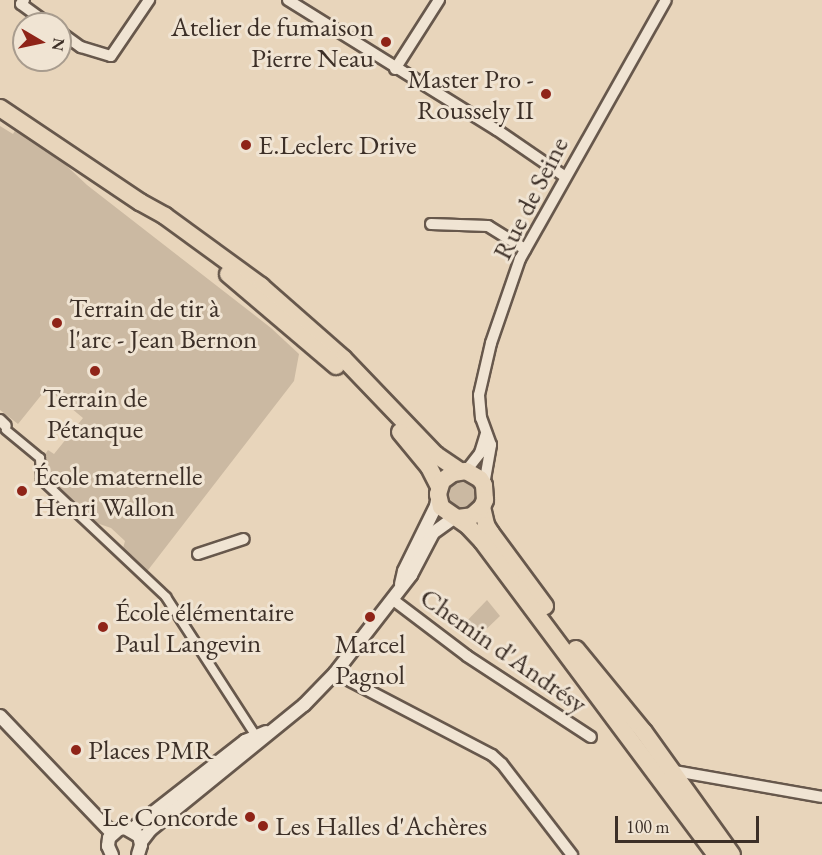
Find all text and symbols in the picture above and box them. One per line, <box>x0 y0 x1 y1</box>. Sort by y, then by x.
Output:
place label: Atelier de fumaison Pierre Neau <box>171 10 374 73</box>
north arrow <box>12 12 72 72</box>
marker: Atelier de fumaison Pierre Neau <box>379 35 393 49</box>
text: N <box>47 37 70 53</box>
place label: Master Pro - Roussely II <box>407 62 534 125</box>
marker: Master Pro - Roussely II <box>539 87 553 101</box>
place label: E.Leclerc Drive <box>258 129 417 161</box>
street label: Rue de Seine <box>485 131 575 265</box>
marker: E.Leclerc Drive <box>239 138 253 152</box>
place label: Terrain de tir à l'arc - Jean Bernon <box>69 291 257 354</box>
marker: Terrain de tir à l'arc - Jean Bernon <box>50 316 64 330</box>
marker: Terrain de Pétanque <box>88 364 102 378</box>
place label: Terrain de Pétanque <box>42 381 148 444</box>
place label: École maternelle Henri Wallon <box>34 459 202 522</box>
marker: École maternelle Henri Wallon <box>15 484 29 498</box>
street label: Chemin d'Andrésy <box>414 580 594 720</box>
place label: École élémentaire Paul Langevin <box>115 595 294 658</box>
marker: Marcel Pagnol <box>363 610 377 624</box>
marker: École élémentaire Paul Langevin <box>96 620 110 634</box>
place label: Marcel Pagnol <box>334 627 406 690</box>
place label: Places PMR <box>88 734 214 766</box>
marker: Places PMR <box>69 743 83 757</box>
place label: Le Concorde <box>102 801 238 833</box>
scale bar <box>618 804 762 842</box>
marker: Le Concorde <box>243 810 257 824</box>
place label: Les Halles d'Achères <box>275 810 487 842</box>
text: 100 m <box>626 815 670 838</box>
marker: Les Halles d'Achères <box>256 819 270 833</box>

